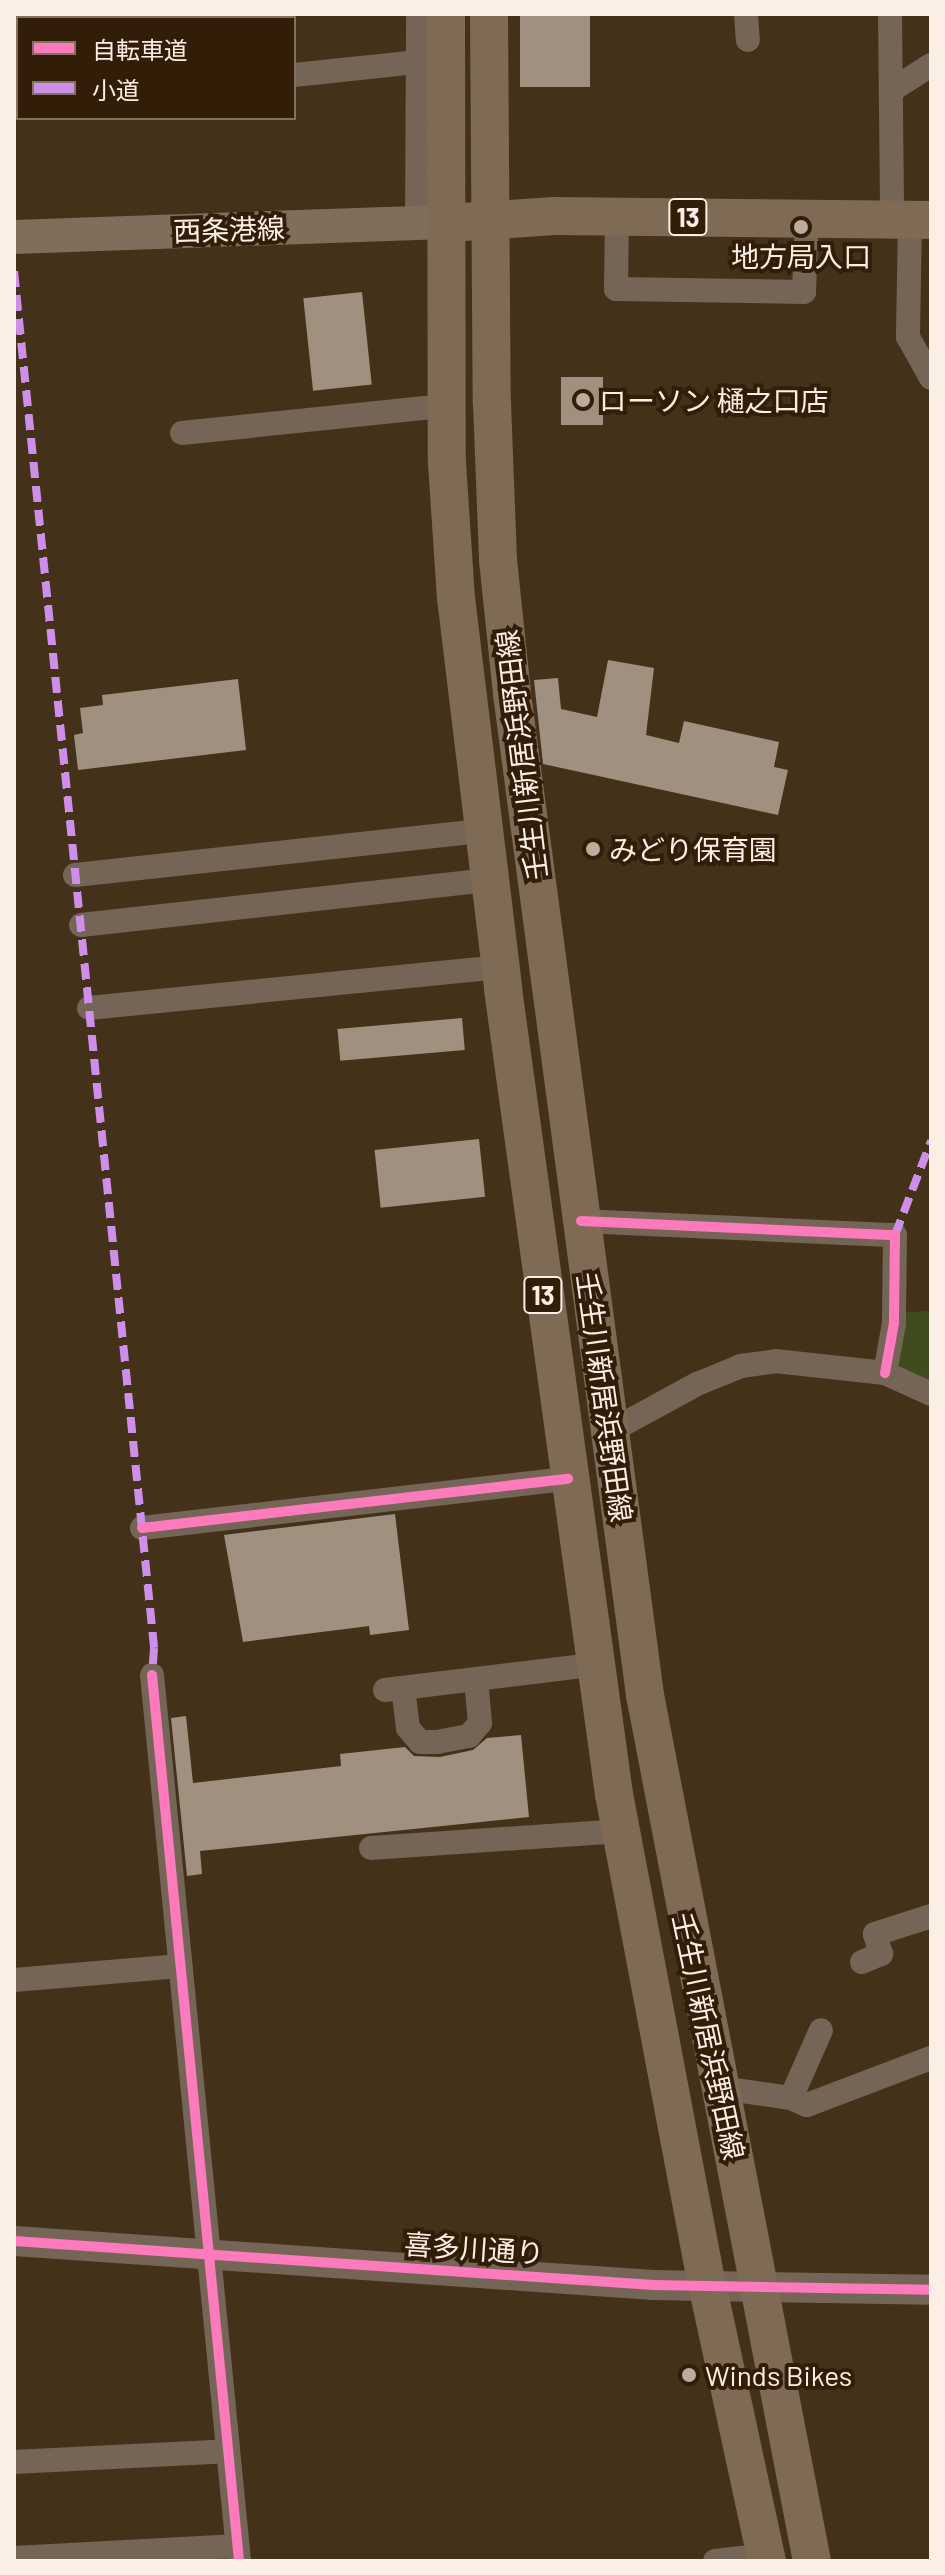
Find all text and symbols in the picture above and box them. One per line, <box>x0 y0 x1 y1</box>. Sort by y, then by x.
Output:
legend <box>16 16 296 120</box>
text: 自転車道 <box>92 35 188 64</box>
text: 小道 <box>92 75 140 104</box>
road number: 13 <box>668 195 708 239</box>
street label: 西条港線 <box>172 210 286 248</box>
marker: 地方局入口 <box>792 218 810 236</box>
place label: 地方局入口 <box>731 239 871 273</box>
place label: ローソン 樋之口店 <box>599 383 829 417</box>
marker: ローソン 樋之口店 <box>574 391 592 409</box>
street label: 壬生川新居浜野田線 <box>489 628 553 882</box>
place label: みどり保育園 <box>609 832 777 866</box>
marker: みどり保育園 <box>584 840 602 858</box>
street label: 壬生川新居浜野田線 <box>571 1270 639 1524</box>
road number: 13 <box>523 1273 563 1317</box>
street label: 壬生川新居浜野田線 <box>666 1909 752 2163</box>
street label: 喜多川通り <box>403 2226 545 2270</box>
place label: Winds Bikes <box>705 2358 852 2392</box>
marker: Winds Bikes <box>680 2366 698 2384</box>

